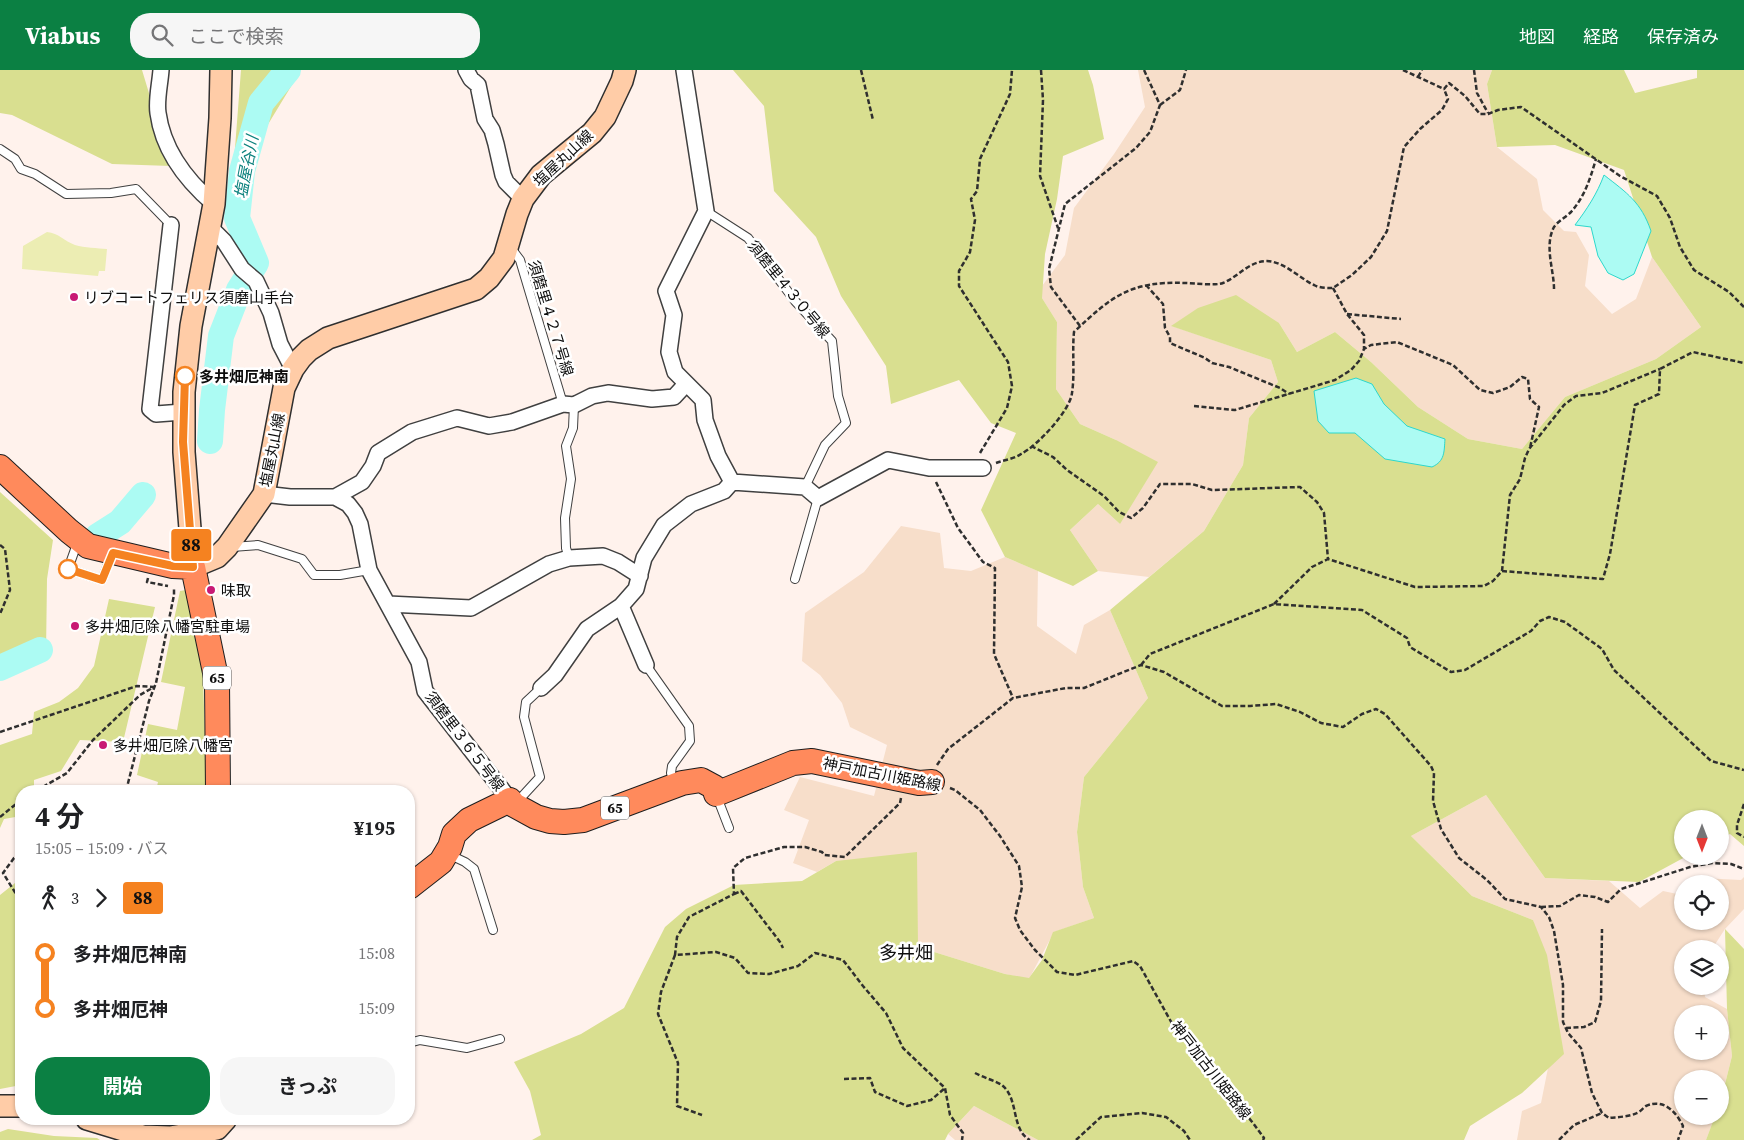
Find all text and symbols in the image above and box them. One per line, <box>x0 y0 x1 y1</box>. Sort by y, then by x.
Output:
search box <box>130 13 480 58</box>
text: Viabus <box>25 19 100 52</box>
icon: search <box>148 21 176 49</box>
text: ここで検索 <box>188 23 283 49</box>
text: 地図 <box>1519 24 1555 49</box>
text: 経路 <box>1583 24 1619 49</box>
text: 保存済み <box>1647 24 1719 49</box>
street label: 塩屋丸山線 <box>528 125 598 191</box>
water label: 塩屋谷川 <box>229 132 263 201</box>
street label: 須磨里４３０号線 <box>743 236 835 342</box>
street label: 須磨里４２７号線 <box>523 258 579 378</box>
place label: リブコートフェリス須磨山手台 <box>84 287 294 308</box>
marker: リブコートフェリス須磨山手台 <box>68 291 80 303</box>
marker: 多井畑厄神南 <box>175 366 195 386</box>
place label: 多井畑厄神南 <box>199 366 289 387</box>
street label: 塩屋丸山線 <box>255 411 289 489</box>
line badge: 88 <box>168 529 214 561</box>
text: 88 <box>181 532 201 557</box>
unlabelled marker <box>58 559 78 579</box>
place label: 味取 <box>221 580 251 601</box>
marker: 味取 <box>205 584 217 596</box>
place label: 多井畑厄除八幡宮駐車場 <box>85 616 250 637</box>
marker: 多井畑厄除八幡宮駐車場 <box>69 620 81 632</box>
road number: 65 <box>203 666 231 690</box>
street label: 須磨里３６５号線 <box>421 687 509 795</box>
place label: 多井畑厄除八幡宮 <box>113 735 233 756</box>
marker: 多井畑厄除八幡宮 <box>97 739 109 751</box>
street label: 神戸加古川姫路線 <box>821 752 943 796</box>
road number: 65 <box>601 796 629 820</box>
text: 4 分 <box>35 797 84 835</box>
north arrow <box>1674 810 1729 865</box>
map controls <box>1674 810 1729 1125</box>
text: ¥195 <box>354 815 395 841</box>
text: 15:05 – 15:09 · バス <box>35 837 169 859</box>
button: locate <box>1674 875 1729 930</box>
icon: walk <box>35 884 63 912</box>
icon: forward <box>87 884 115 912</box>
text: 88 <box>133 885 153 910</box>
text: 3 <box>71 887 79 909</box>
district label: 多井畑 <box>879 940 933 965</box>
button: layers <box>1674 940 1729 995</box>
text: 多井畑厄神南 <box>73 941 187 967</box>
text: 15:08 <box>358 942 395 964</box>
text: 多井畑厄神 <box>73 996 168 1022</box>
text: 15:09 <box>358 997 395 1019</box>
button: + <box>1674 1005 1729 1060</box>
street label: 神戸加古川姫路線 <box>1166 1016 1256 1124</box>
button: 開始 <box>35 1057 210 1115</box>
button: きっぷ <box>220 1057 395 1115</box>
button: − <box>1674 1070 1729 1125</box>

